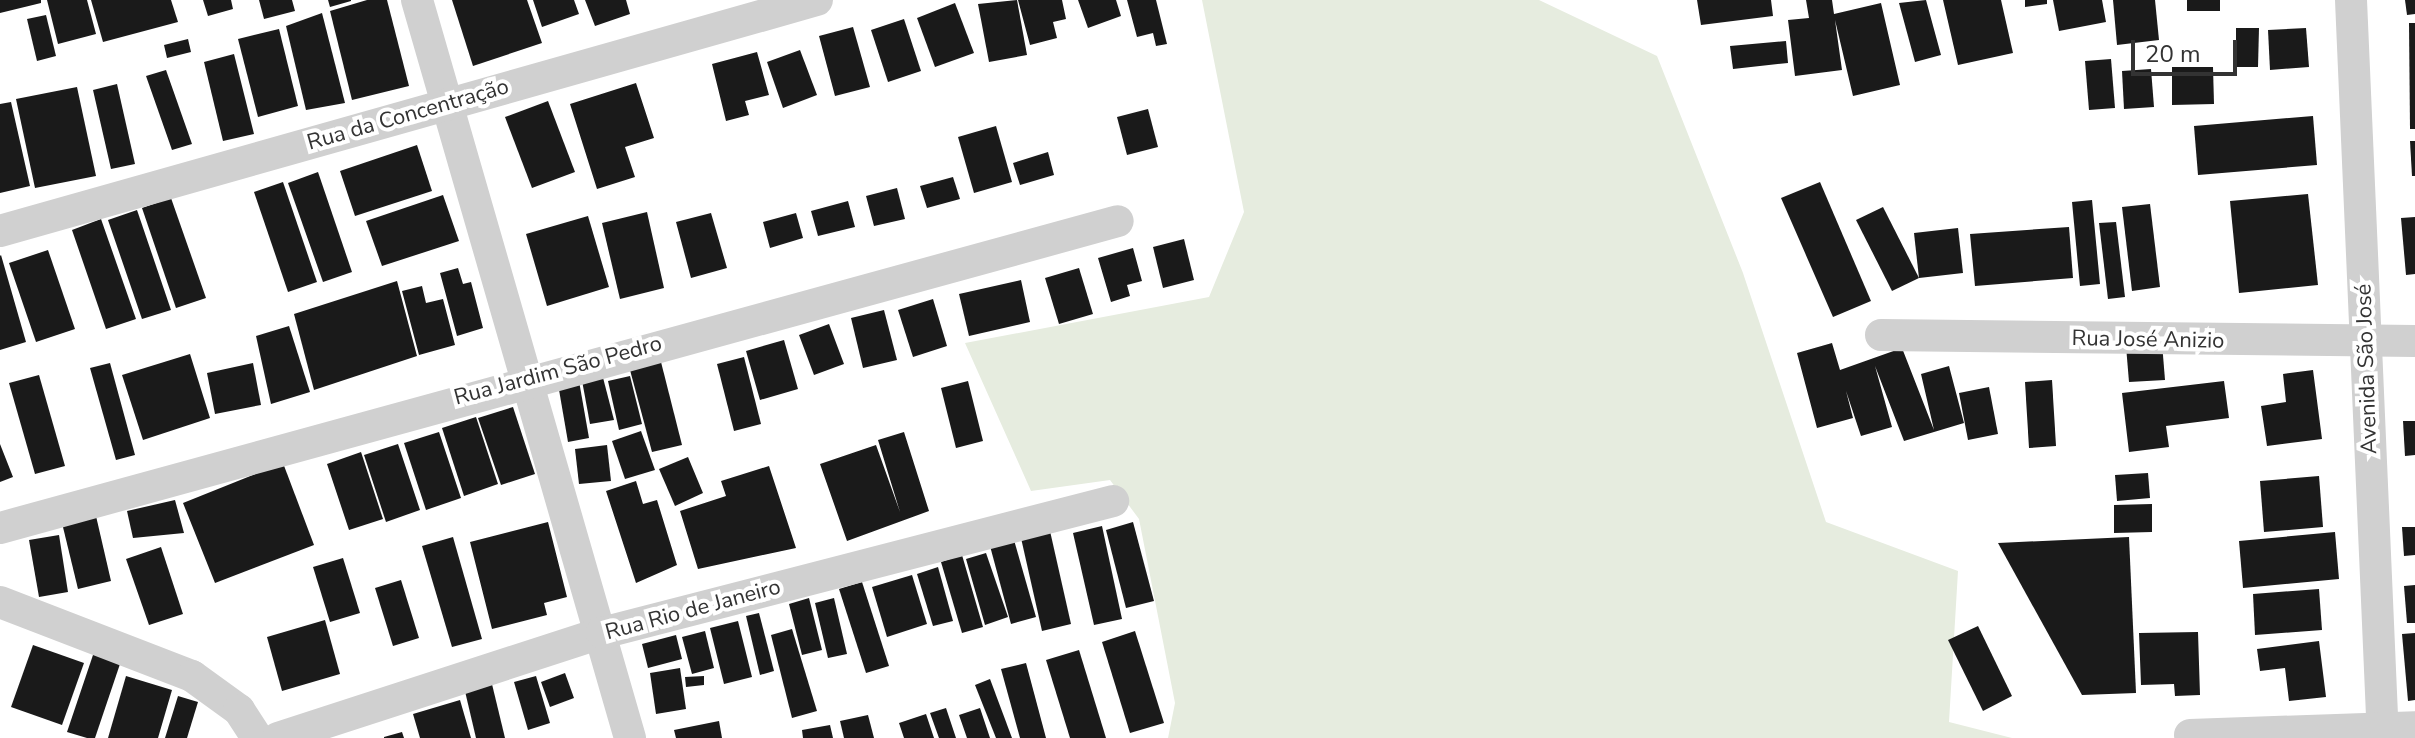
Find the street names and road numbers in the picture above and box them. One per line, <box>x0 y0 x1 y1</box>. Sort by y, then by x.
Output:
street label: Rua da Concentração <box>304 74 512 156</box>
street label: Avenida São José <box>2351 283 2383 455</box>
street label: Rua José Anizio <box>2071 325 2225 355</box>
street label: Rua Jardim São Pedro <box>451 331 665 411</box>
street label: Rua Rio de Janeiro <box>602 574 784 646</box>

